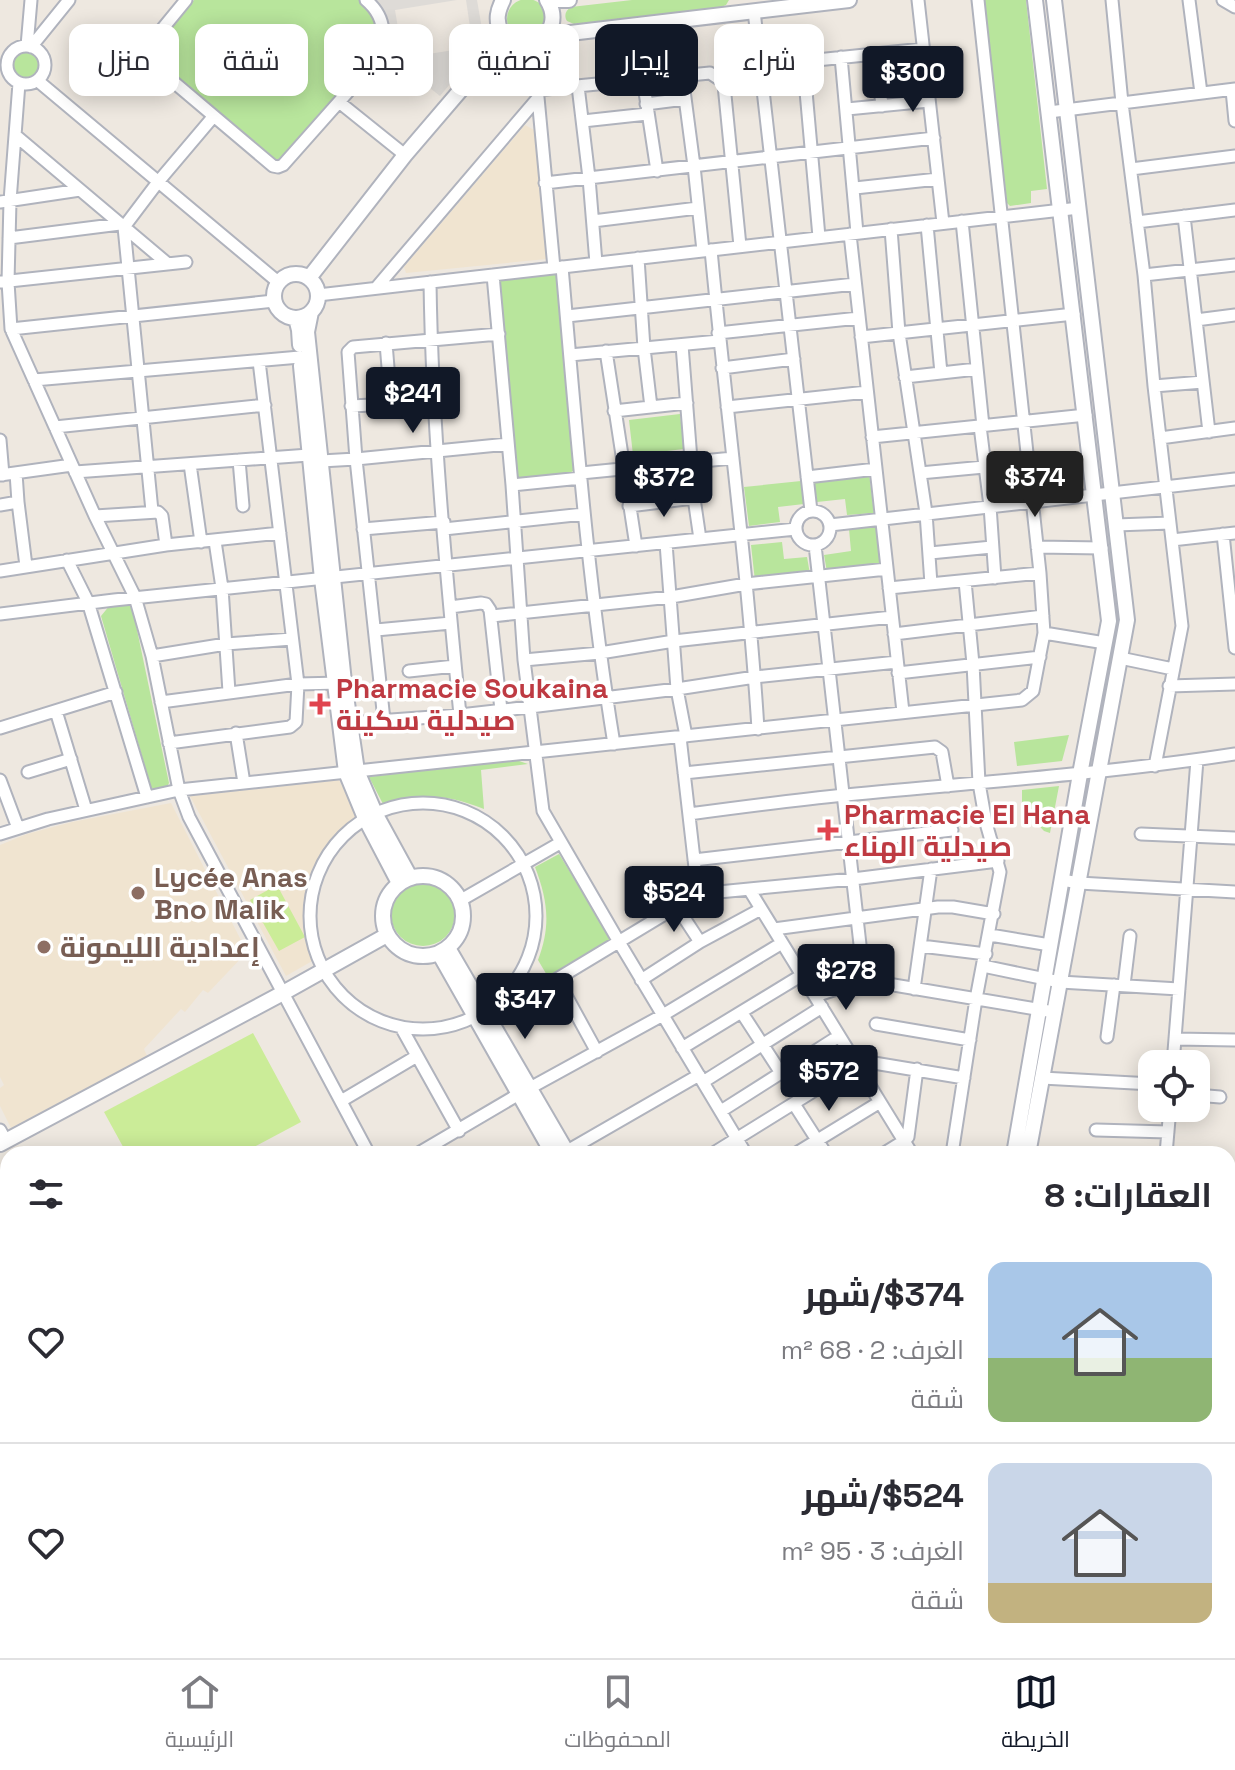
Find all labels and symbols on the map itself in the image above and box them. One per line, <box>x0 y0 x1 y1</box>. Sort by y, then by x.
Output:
pin: $300 <box>866 46 960 114</box>
pin: $241 <box>366 367 460 435</box>
pin: $372 <box>617 451 711 519</box>
pin: $374 <box>988 451 1082 519</box>
place label: Pharmacie Soukaina صيدلية سكينة <box>336 670 608 738</box>
marker: Pharmacie Soukaina صيدلية سكينة <box>311 695 329 713</box>
place label: Pharmacie El Hana صيدلية الهناء <box>844 796 1090 864</box>
marker: Pharmacie El Hana صيدلية الهناء <box>819 821 837 839</box>
place label: Lycée Anas Bno Malik <box>154 859 308 927</box>
pin: $524 <box>627 866 721 934</box>
marker: Lycée Anas Bno Malik <box>129 884 147 902</box>
place label: إعدادية الليمونة <box>60 929 260 966</box>
marker: إعدادية الليمونة <box>35 938 53 956</box>
pin: $278 <box>799 944 893 1012</box>
pin: $347 <box>478 973 572 1041</box>
pin: $572 <box>782 1045 876 1113</box>

